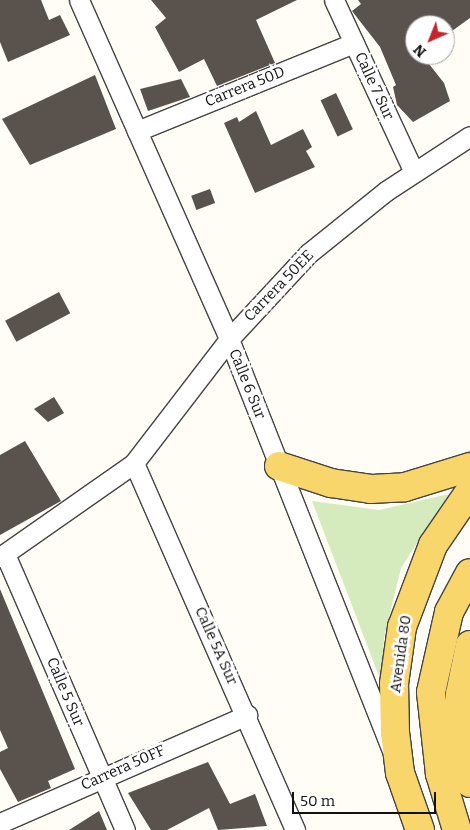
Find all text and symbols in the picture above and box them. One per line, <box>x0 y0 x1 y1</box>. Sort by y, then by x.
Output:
north arrow <box>405 15 455 65</box>
text: N <box>410 41 430 60</box>
street label: Calle 7 Sur <box>350 49 398 123</box>
street label: Carrera 50D <box>203 63 287 111</box>
street label: Carrera 50EE <box>241 247 317 325</box>
street label: Calle 6 Sur <box>225 346 269 422</box>
street label: Calle 5A Sur <box>191 604 241 688</box>
street label: Avenida 80 <box>387 614 415 694</box>
street label: Calle 5 Sur <box>42 655 88 729</box>
street label: Carrera 50FF <box>78 741 168 795</box>
scale bar <box>295 782 439 814</box>
text: 50 m <box>300 792 335 810</box>

